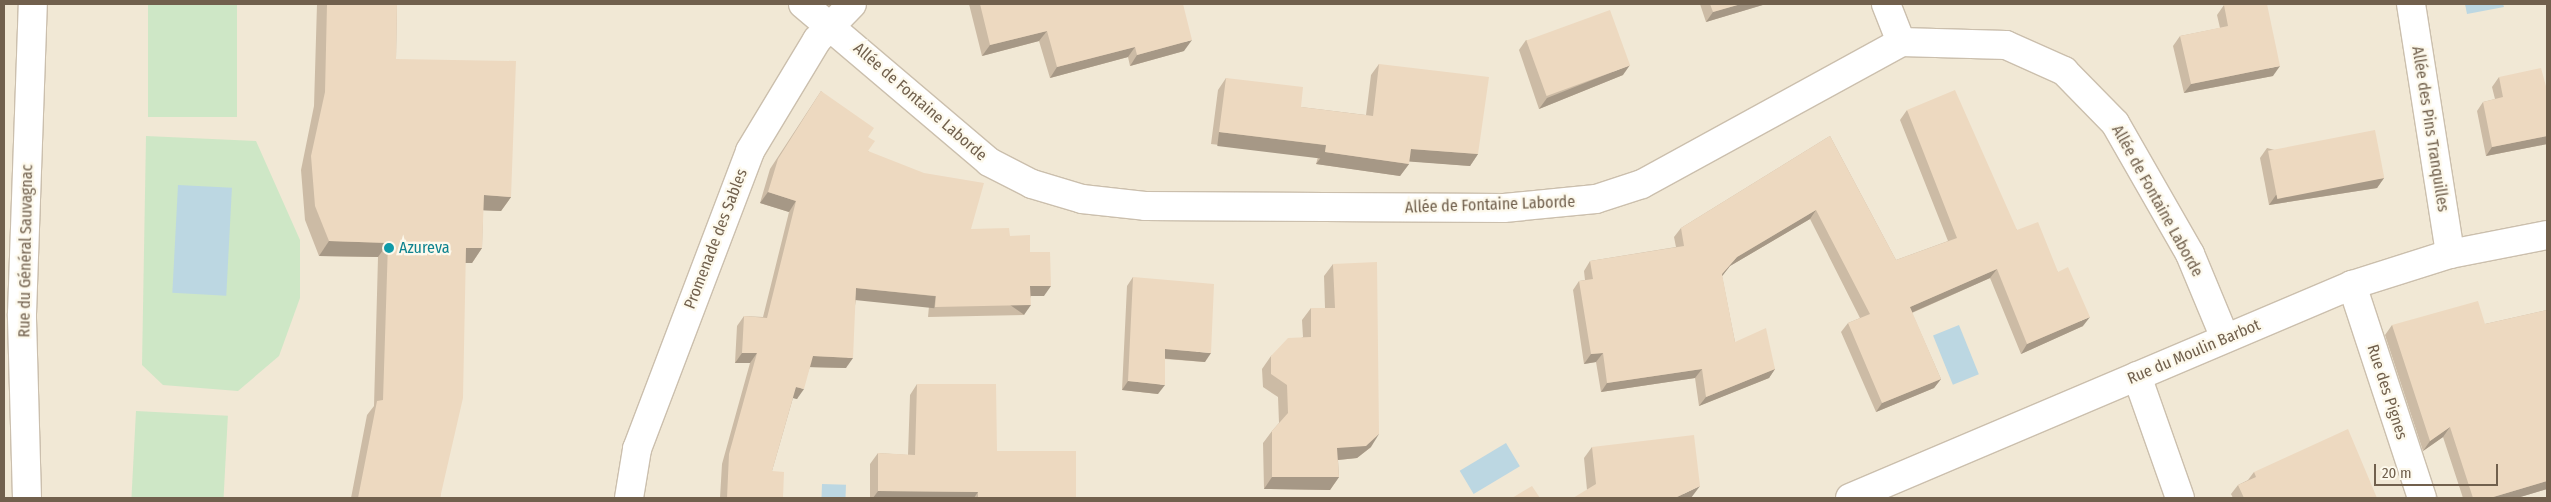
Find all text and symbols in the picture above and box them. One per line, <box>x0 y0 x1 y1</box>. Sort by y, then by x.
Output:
street label: Allée de Fontaine Laborde <box>849 39 991 165</box>
street label: Allée des Pins Tranquilles <box>2407 45 2453 213</box>
street label: Allée de Fontaine Laborde <box>2107 122 2207 280</box>
street label: Rue du Général Sauvagnac <box>15 164 37 338</box>
street label: Promenade des Sables <box>680 166 752 312</box>
street label: Allée de Fontaine Laborde <box>1405 192 1575 218</box>
place label: Azureva <box>399 238 450 258</box>
marker: Azureva <box>383 242 395 254</box>
street label: Rue du Moulin Barbot <box>2125 315 2263 389</box>
street label: Rue des Pignes <box>2363 342 2411 442</box>
scale bar <box>2376 454 2500 486</box>
text: 20 m <box>2382 464 2412 482</box>

